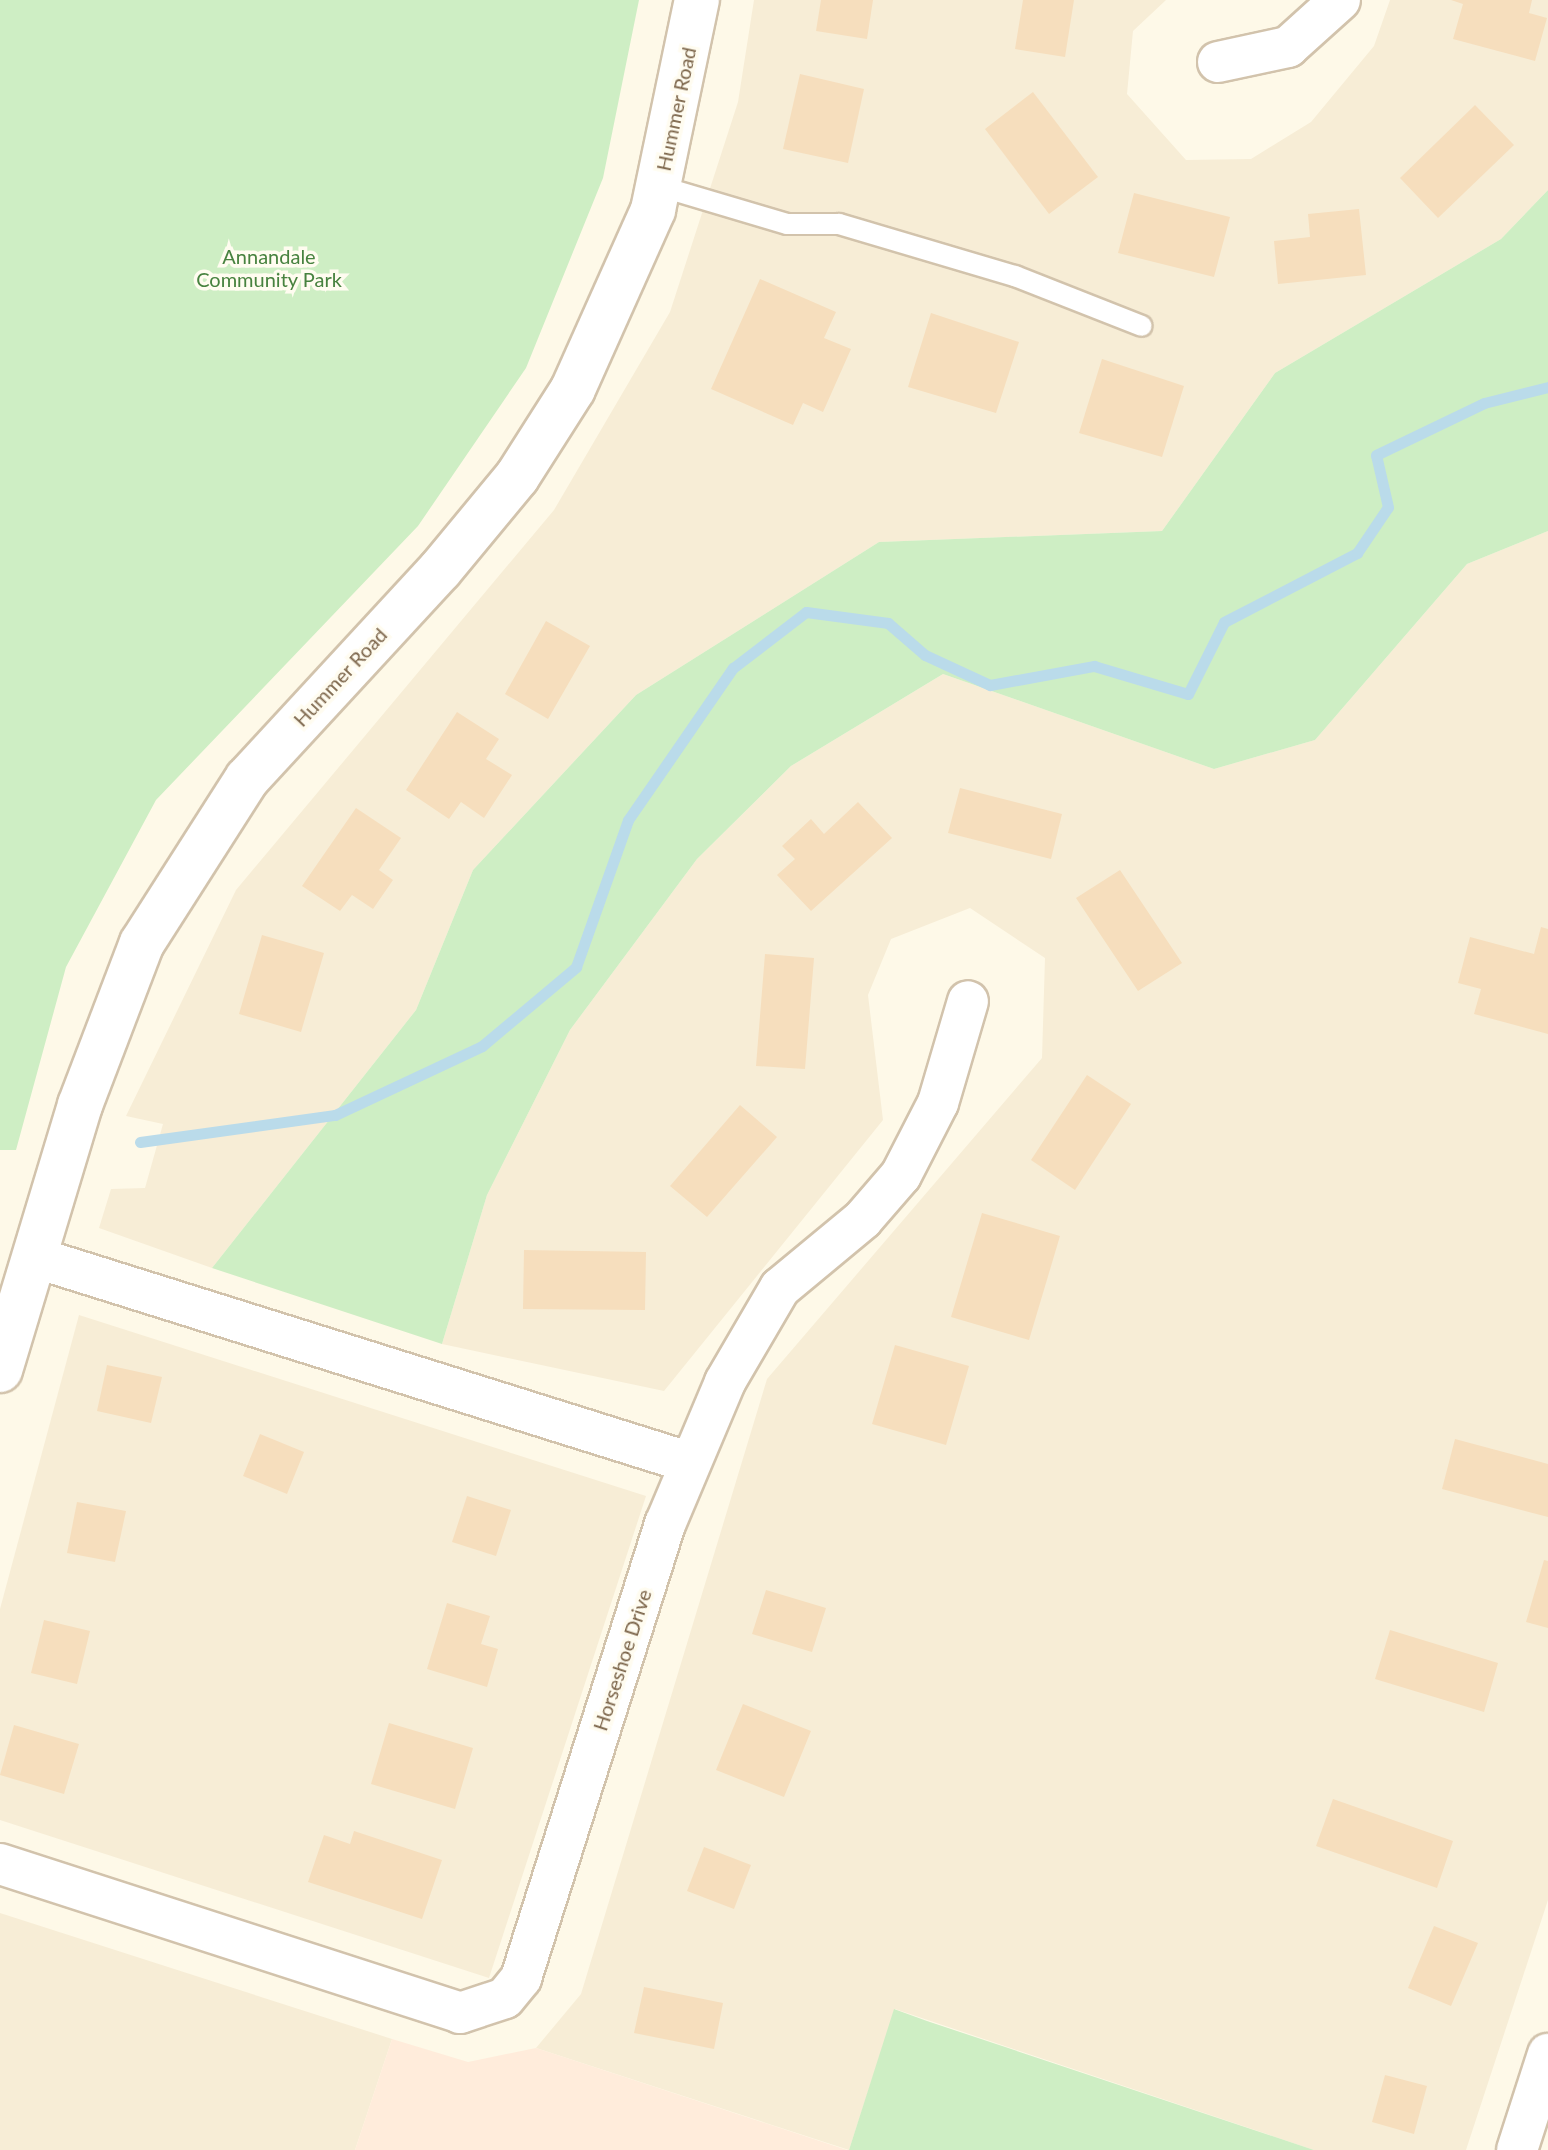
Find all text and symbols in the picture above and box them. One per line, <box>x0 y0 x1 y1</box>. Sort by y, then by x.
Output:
street label: Hummer Road <box>651 45 701 173</box>
park label: Annandale Community Park <box>196 245 342 292</box>
street label: Hummer Road <box>288 623 392 731</box>
street label: Horseshoe Drive <box>588 1586 656 1734</box>

